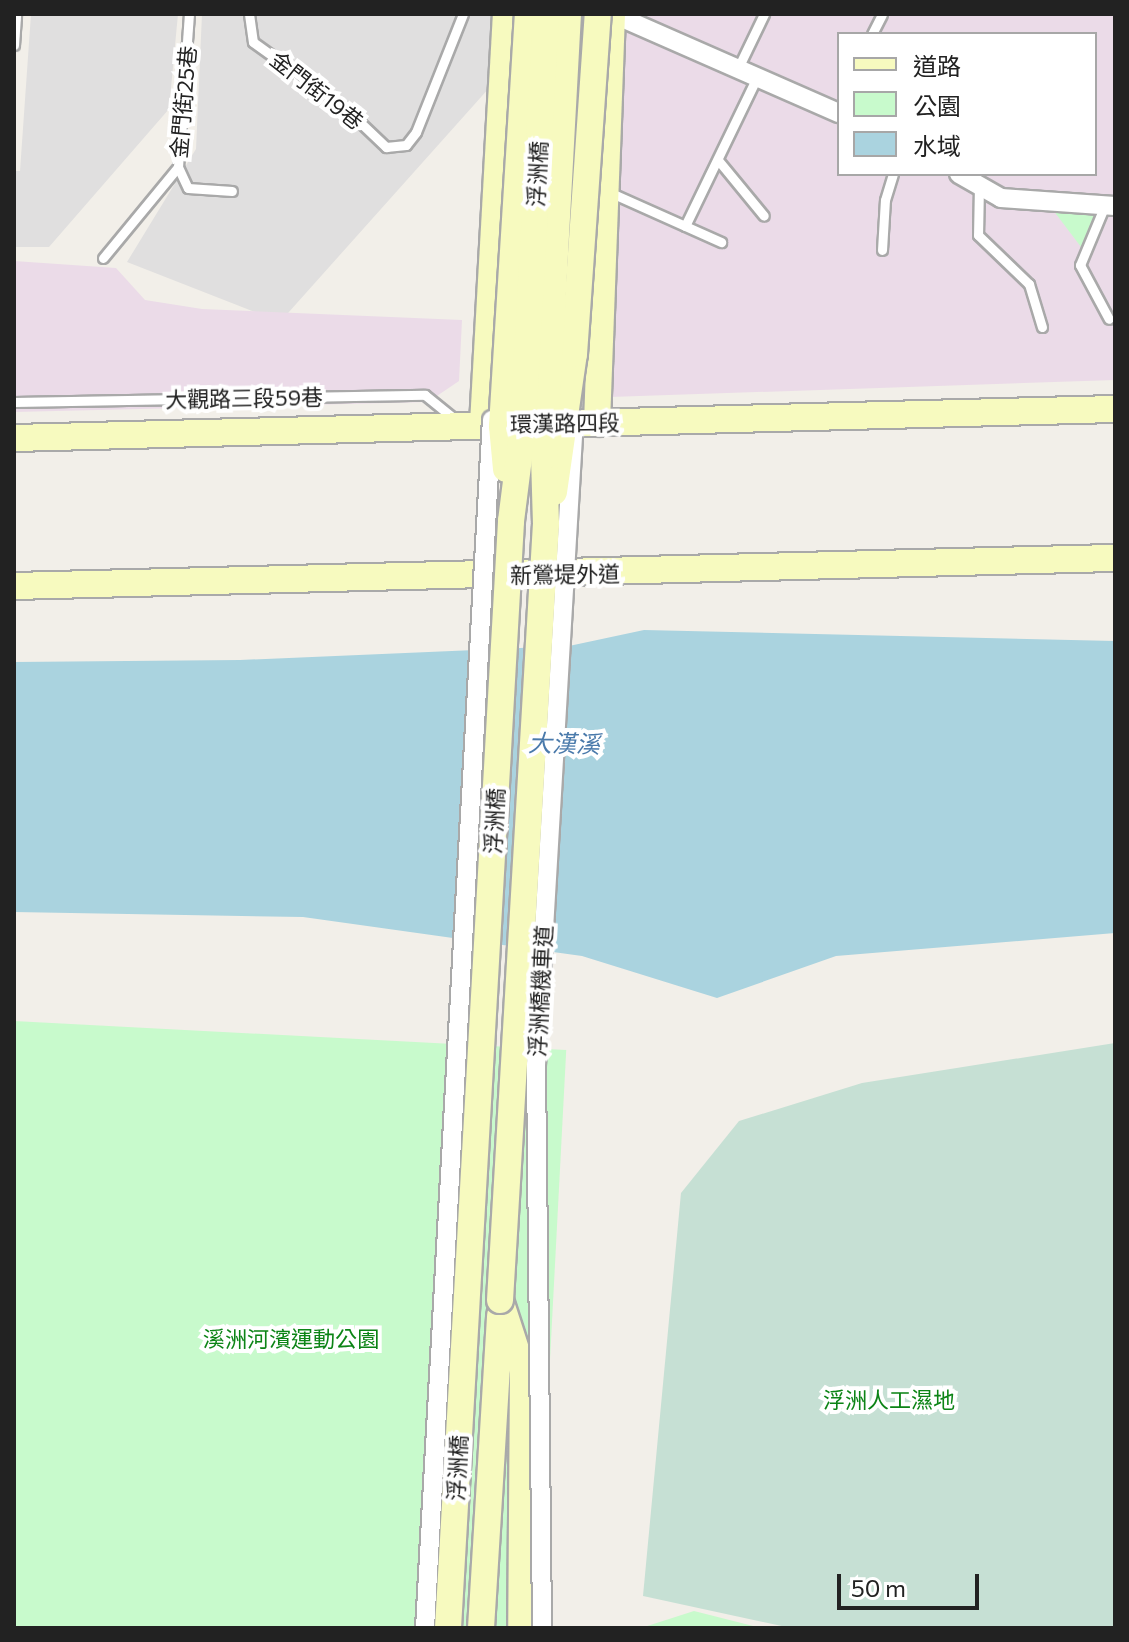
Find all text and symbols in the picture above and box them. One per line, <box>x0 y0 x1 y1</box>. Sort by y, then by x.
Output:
legend <box>837 32 1097 176</box>
street label: 金門街25巷 <box>165 45 201 159</box>
street label: 金門街19巷 <box>265 46 369 134</box>
text: 道路 <box>913 51 961 80</box>
text: 公園 <box>913 91 961 120</box>
text: 水域 <box>913 131 961 160</box>
street label: 浮洲橋 <box>522 140 552 208</box>
street label: 大觀路三段59巷 <box>165 383 323 413</box>
street label: 環漢路四段 <box>510 409 620 437</box>
street label: 新鶯堤外道 <box>510 560 620 588</box>
water label: 大漢溪 <box>528 728 600 758</box>
street label: 浮洲橋 <box>479 787 509 855</box>
street label: 浮洲橋機車道 <box>523 924 557 1058</box>
park label: 溪洲河濱運動公園 <box>203 1326 379 1352</box>
park label: 浮洲人工濕地 <box>823 1387 955 1413</box>
street label: 浮洲橋 <box>442 1434 472 1502</box>
scale bar <box>841 1558 983 1608</box>
text: 50 m <box>851 1573 906 1602</box>

